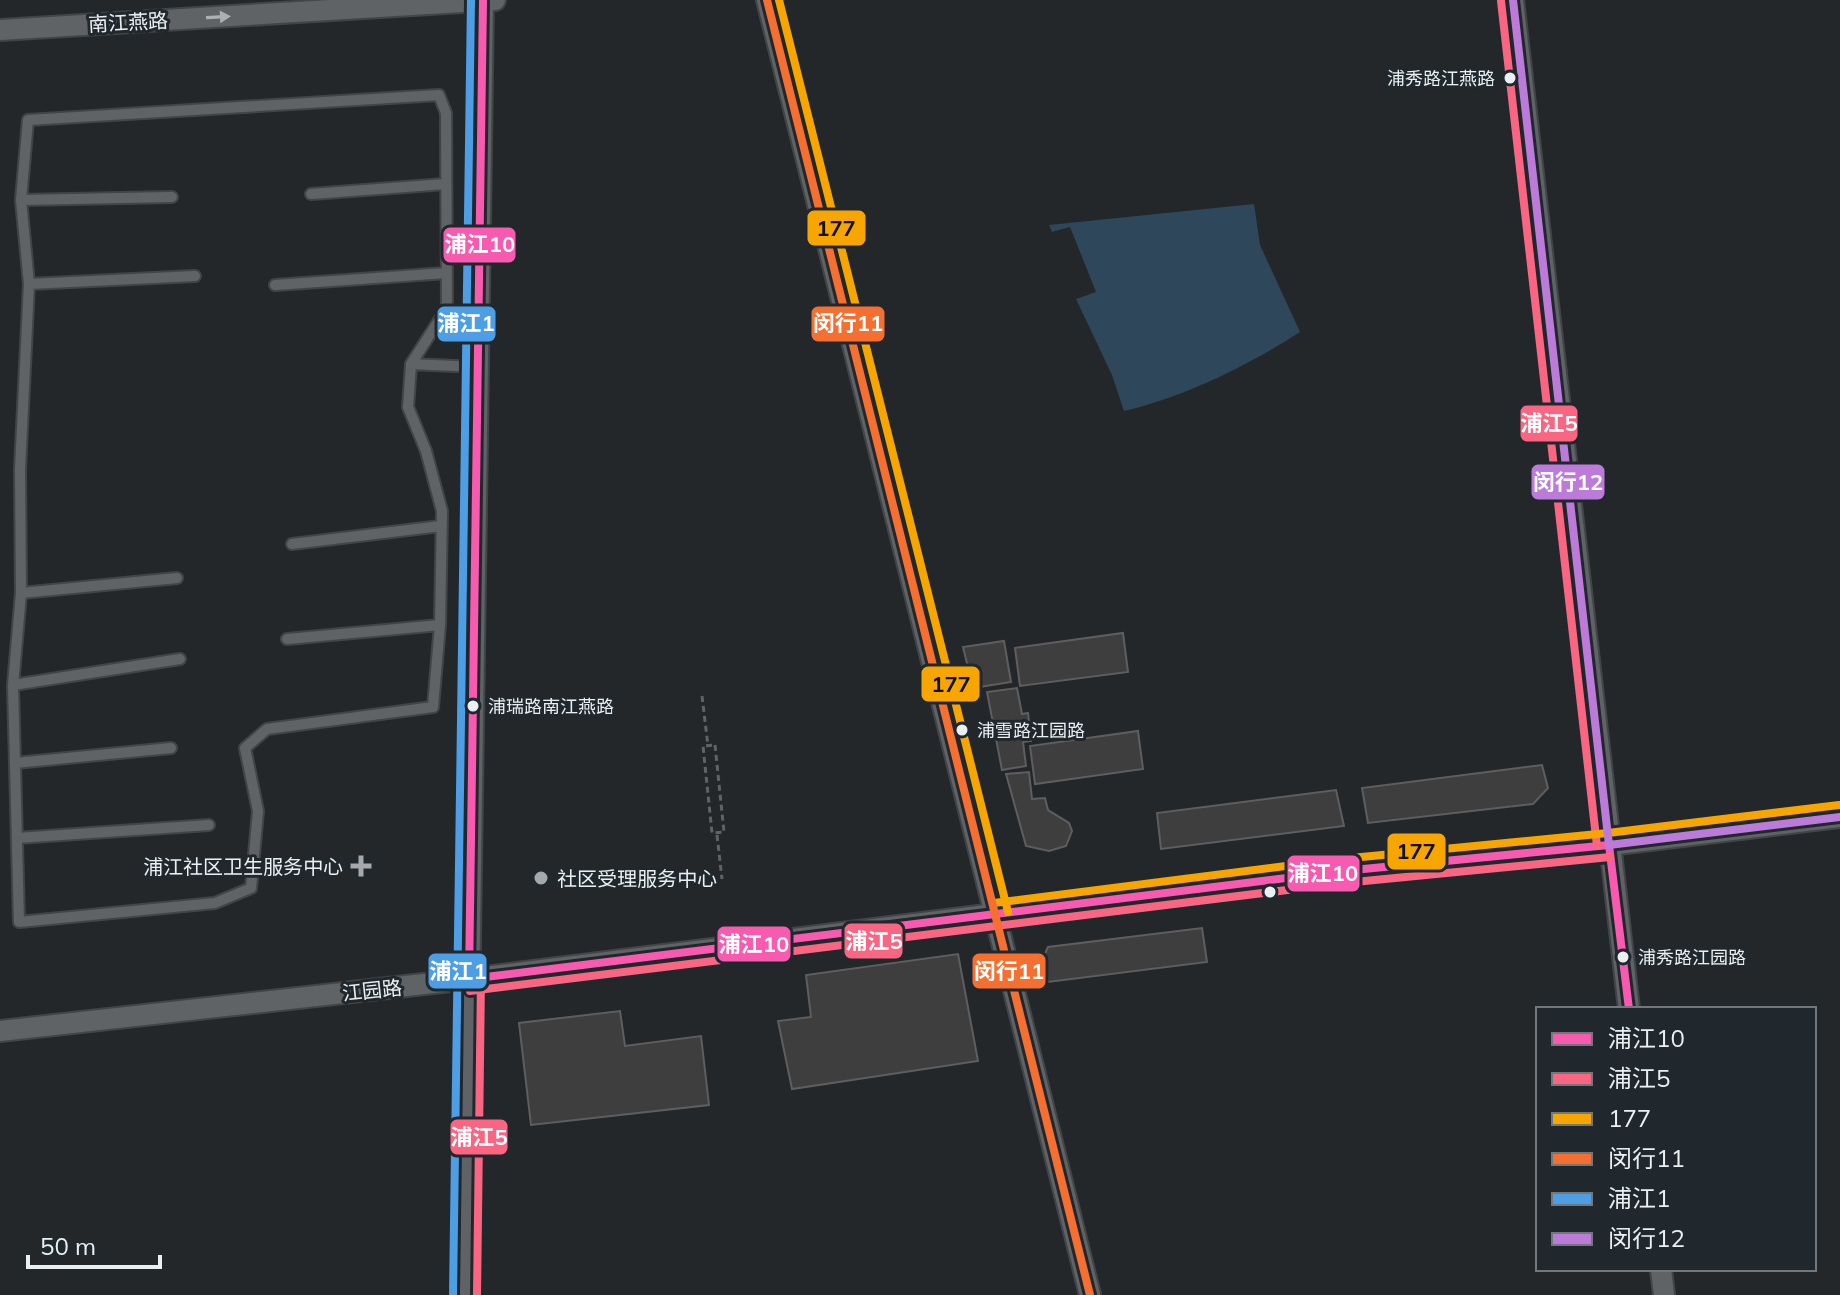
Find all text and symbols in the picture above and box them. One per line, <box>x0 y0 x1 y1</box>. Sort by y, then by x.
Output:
street label: 南江燕路 <box>87 7 169 37</box>
one-way arrow <box>206 10 231 23</box>
place label: 浦秀路江燕路 <box>1387 67 1495 90</box>
marker: 浦秀路江燕路 <box>1502 70 1518 86</box>
line badge: 177 <box>806 209 867 247</box>
text: 177 <box>816 214 856 242</box>
line badge: 浦江10 <box>442 226 517 264</box>
text: 浦江10 <box>445 230 515 258</box>
line badge: 浦江1 <box>436 305 497 343</box>
line badge: 闵行11 <box>810 305 886 343</box>
text: 浦江1 <box>437 309 495 337</box>
text: 闵行11 <box>813 309 883 337</box>
line badge: 浦江5 <box>1519 404 1579 443</box>
text: 浦江5 <box>1520 409 1578 437</box>
line badge: 闵行12 <box>1530 463 1606 501</box>
text: 闵行12 <box>1533 468 1603 496</box>
line badge: 177 <box>920 665 981 703</box>
text: 177 <box>931 670 971 698</box>
place label: 浦瑞路南江燕路 <box>488 695 614 718</box>
marker: 浦瑞路南江燕路 <box>465 698 481 714</box>
place label: 浦雪路江园路 <box>977 719 1085 742</box>
marker: 浦雪路江园路 <box>954 722 970 738</box>
line badge: 177 <box>1386 832 1447 871</box>
text: 177 <box>1396 837 1436 865</box>
place label: 浦江社区卫生服务中心 <box>143 854 343 879</box>
line badge: 浦江10 <box>1286 854 1361 893</box>
marker: 浦江社区卫生服务中心 <box>350 855 372 877</box>
text: 浦江10 <box>1288 859 1358 887</box>
place label: 社区受理服务中心 <box>557 866 717 891</box>
marker: 社区受理服务中心 <box>532 869 550 887</box>
unlabelled marker <box>1262 884 1278 900</box>
line badge: 浦江5 <box>843 922 904 960</box>
line badge: 浦江10 <box>716 925 792 963</box>
text: 浦江5 <box>845 927 903 955</box>
text: 浦江10 <box>719 930 789 958</box>
place label: 浦秀路江园路 <box>1638 946 1746 969</box>
marker: 浦秀路江园路 <box>1615 949 1631 965</box>
line badge: 浦江1 <box>427 952 488 990</box>
line badge: 闵行11 <box>971 952 1047 990</box>
text: 浦江1 <box>429 957 487 985</box>
text: 闵行11 <box>974 957 1044 985</box>
street label: 江园路 <box>341 974 403 1006</box>
legend <box>1536 1007 1816 1271</box>
text: 浦江10 <box>1608 1023 1685 1053</box>
text: 浦江5 <box>1608 1063 1670 1093</box>
text: 177 <box>1608 1103 1651 1133</box>
line badge: 浦江5 <box>449 1118 509 1156</box>
text: 浦江5 <box>450 1123 508 1151</box>
text: 闵行11 <box>1608 1143 1685 1173</box>
text: 浦江1 <box>1608 1183 1670 1213</box>
scale bar <box>28 1219 160 1269</box>
text: 闵行12 <box>1608 1223 1685 1253</box>
text: 50 m <box>40 1231 96 1261</box>

